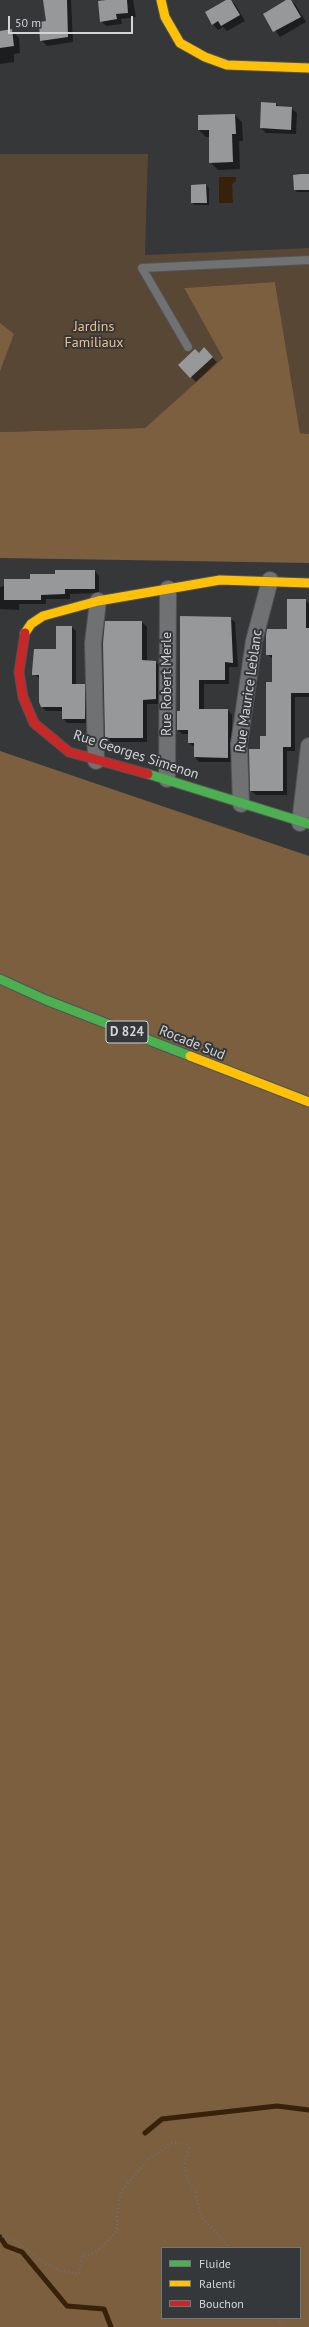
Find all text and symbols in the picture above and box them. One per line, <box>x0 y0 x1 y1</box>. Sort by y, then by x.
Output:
scale bar <box>10 8 135 34</box>
text: 50 m <box>15 15 41 30</box>
park label: Jardins Familiaux <box>65 319 123 352</box>
street label: Rue Maurice Leblanc <box>232 629 266 753</box>
street label: Rue Robert Merle <box>159 632 175 736</box>
street label: Rue Georges Simenon <box>71 727 201 783</box>
road number: D 824 <box>106 1021 148 1043</box>
street label: Rocade Sud <box>157 1022 227 1064</box>
legend <box>161 2247 301 2319</box>
text: Fluide <box>199 2256 231 2271</box>
text: Ralenti <box>199 2276 235 2291</box>
text: Bouchon <box>199 2296 244 2311</box>

